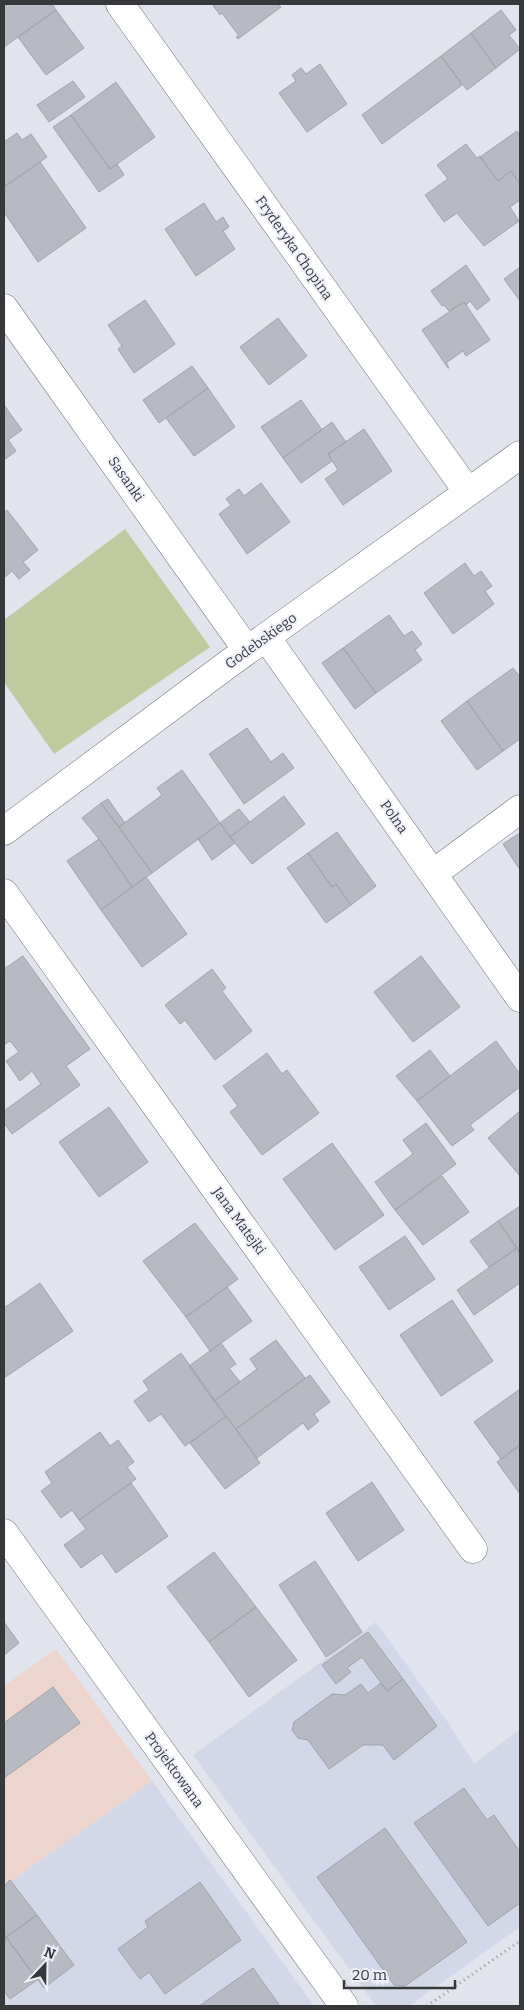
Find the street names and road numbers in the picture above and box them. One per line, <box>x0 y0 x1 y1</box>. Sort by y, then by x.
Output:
street label: Fryderyka Chopina <box>252 193 336 304</box>
street label: Sasanki <box>104 453 148 505</box>
street label: Godebskiego <box>222 609 300 673</box>
street label: Polna <box>377 797 412 837</box>
street label: Jana Matejki <box>208 1183 269 1258</box>
street label: Projektowana <box>141 1729 207 1811</box>

